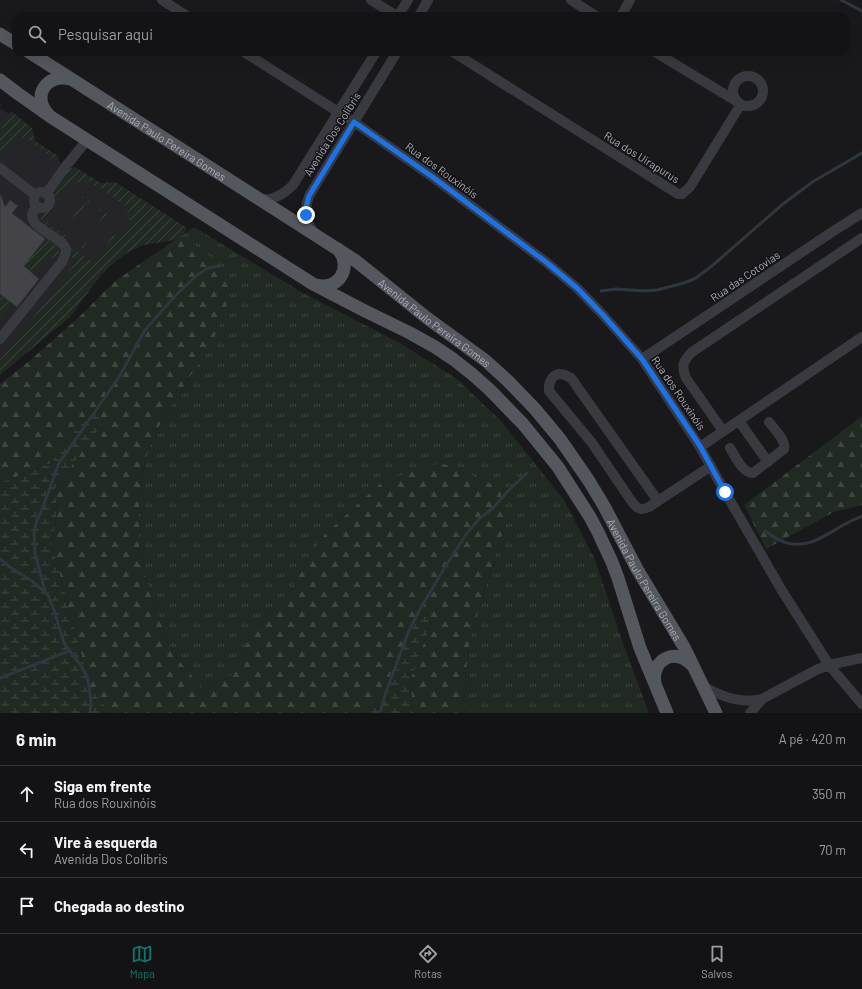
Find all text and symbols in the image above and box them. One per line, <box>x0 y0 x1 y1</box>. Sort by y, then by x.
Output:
search box <box>12 12 850 56</box>
icon: search <box>26 23 48 45</box>
text: Pesquisar aqui <box>58 25 153 43</box>
street label: Avenida Dos Colibris <box>301 90 363 178</box>
street label: Avenida Paulo Pereira Gomes <box>105 98 229 183</box>
street label: Rua dos Uirapurus <box>602 129 682 185</box>
street label: Rua dos Rouxinóis <box>403 139 481 201</box>
route end <box>297 206 315 224</box>
street label: Rua das Cotovias <box>708 248 782 304</box>
street label: Avenida Paulo Pereira Gomes <box>376 275 494 369</box>
street label: Rua dos Rouxinóis <box>649 354 709 432</box>
route start <box>716 483 734 501</box>
street label: Avenida Paulo Pereira Gomes <box>605 516 685 643</box>
text: 6 min <box>16 729 56 749</box>
text: A pé · 420 m <box>779 731 846 747</box>
text: Siga em frente <box>54 777 151 795</box>
icon: ahead <box>16 783 38 805</box>
text: 350 m <box>812 786 846 802</box>
text: Rua dos Rouxinóis <box>54 795 156 811</box>
text: Vire à esquerda <box>54 833 157 851</box>
icon: left <box>16 839 38 861</box>
text: 70 m <box>819 842 846 858</box>
text: Avenida Dos Colibris <box>54 851 168 867</box>
icon: arrive <box>16 895 38 917</box>
text: Chegada ao destino <box>54 897 185 915</box>
tab: Mapa <box>130 943 155 980</box>
tab: Rotas <box>414 943 442 980</box>
tab: Salvos <box>701 943 732 980</box>

